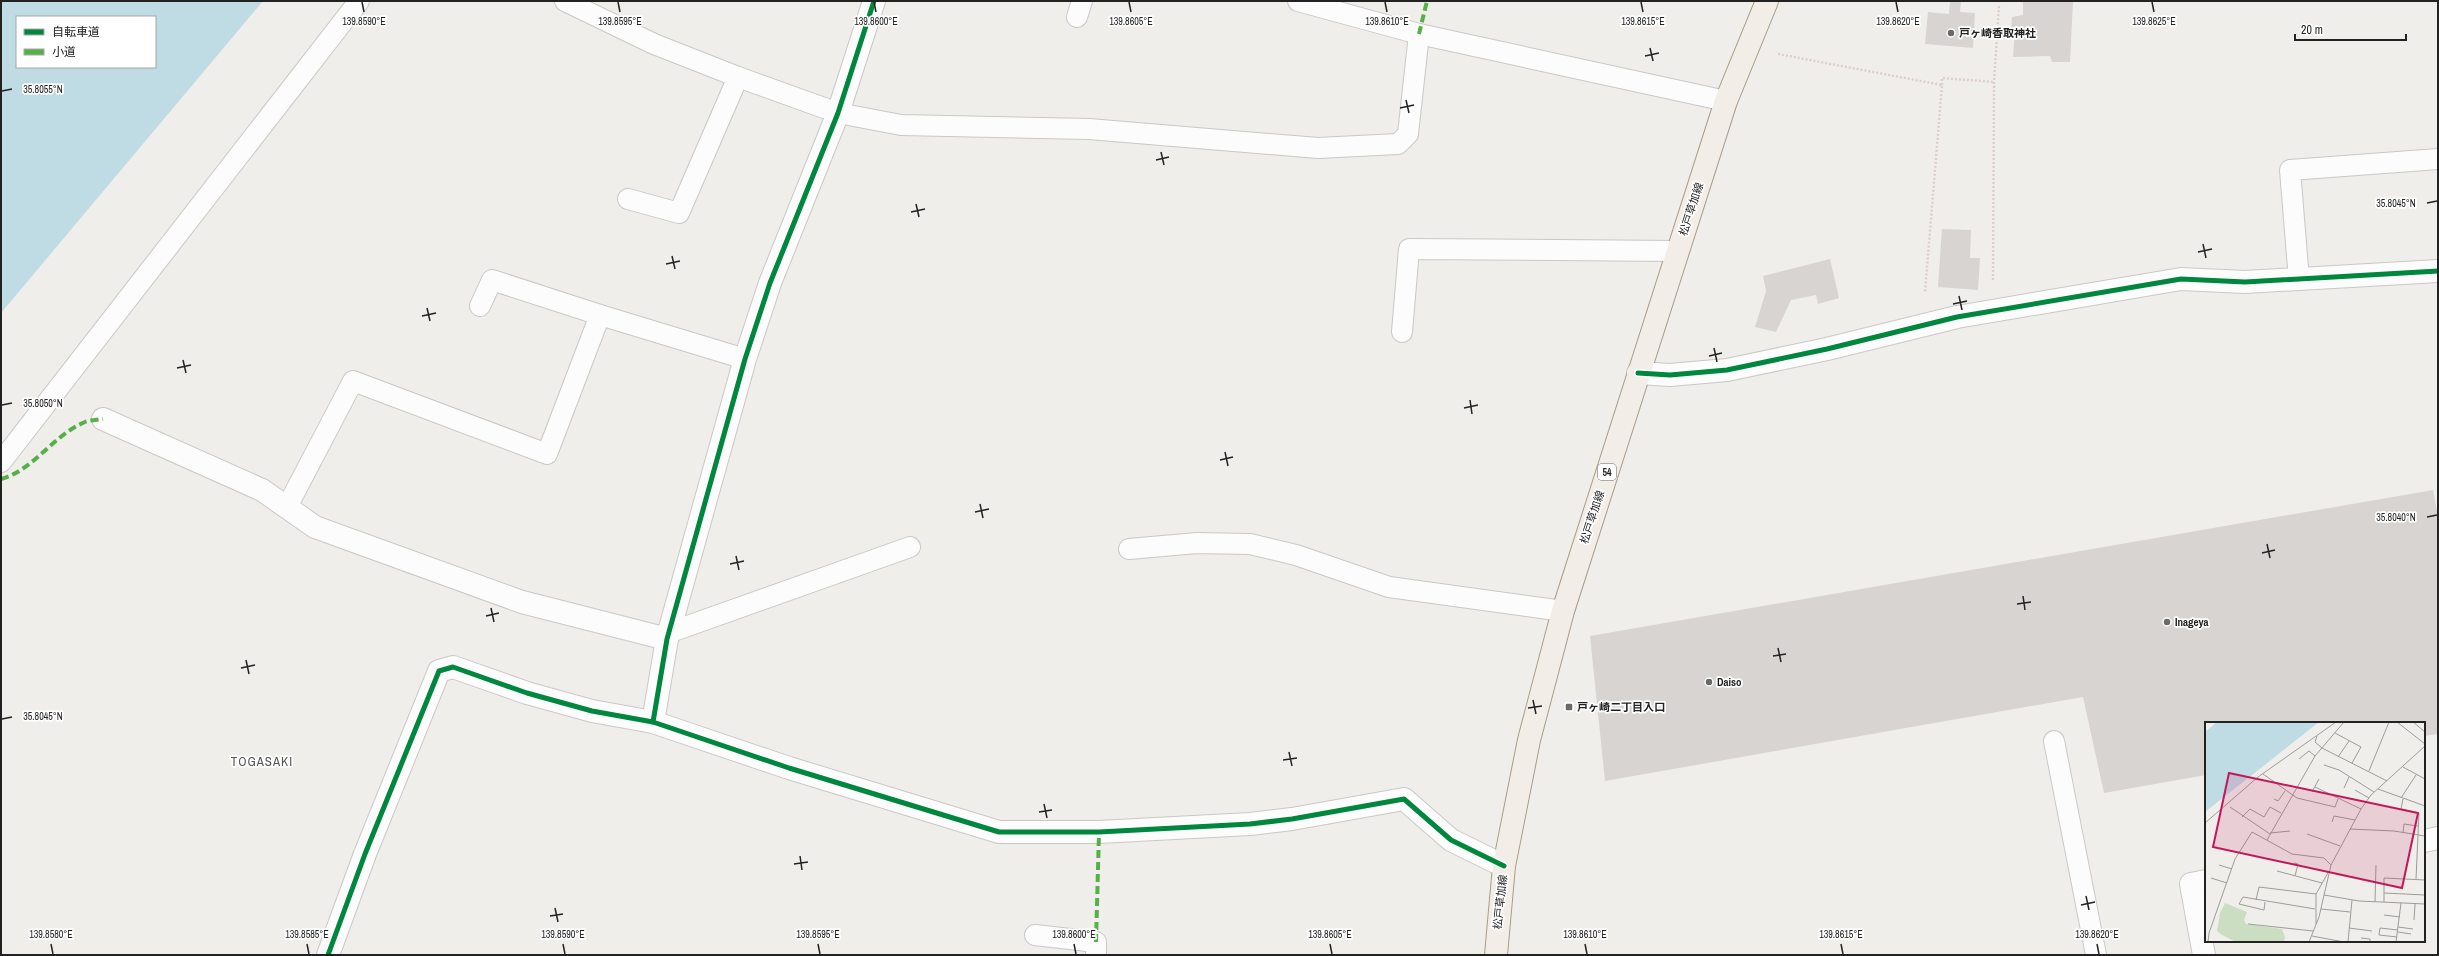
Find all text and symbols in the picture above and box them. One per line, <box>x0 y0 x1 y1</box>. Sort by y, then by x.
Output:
text: 139.8590°E <box>342 15 386 28</box>
text: 139.8595°E <box>598 15 642 28</box>
text: 139.8600°E <box>854 15 898 28</box>
text: 139.8605°E <box>1109 15 1153 28</box>
text: 139.8610°E <box>1365 15 1409 28</box>
text: 139.8615°E <box>1621 15 1665 28</box>
text: 139.8620°E <box>1876 15 1920 28</box>
text: 139.8625°E <box>2132 15 2176 28</box>
legend <box>16 16 156 68</box>
scale bar <box>2295 16 2406 42</box>
text: 20 m <box>2301 22 2323 38</box>
text: 自転車道 <box>52 24 100 40</box>
place label: 戸ヶ崎香取神社 <box>1959 26 2036 40</box>
marker: 戸ヶ崎香取神社 <box>1946 28 1956 38</box>
text: 小道 <box>52 44 76 60</box>
text: 35.8055°N <box>23 83 63 96</box>
street label: 松戸草加線 <box>1676 181 1706 237</box>
text: 35.8045°N <box>2376 197 2416 210</box>
text: 35.8050°N <box>23 397 63 410</box>
road number: 54 <box>1598 464 1616 480</box>
street label: 松戸草加線 <box>1577 489 1607 545</box>
text: 35.8040°N <box>2376 511 2416 524</box>
place label: Inageya <box>2175 615 2209 629</box>
marker: Inageya <box>2162 617 2172 627</box>
place label: Daiso <box>1717 675 1742 689</box>
marker: Daiso <box>1704 677 1714 687</box>
place label: 戸ヶ崎二丁目入口 <box>1577 700 1665 714</box>
marker: 戸ヶ崎二丁目入口 <box>1564 702 1574 712</box>
text: 35.8045°N <box>23 710 63 723</box>
inset map <box>2205 722 2425 942</box>
district label: TOGASAKI <box>231 753 293 770</box>
street label: 松戸草加線 <box>1490 874 1510 930</box>
text: 139.8580°E <box>29 928 73 941</box>
text: 139.8585°E <box>285 928 329 941</box>
text: 139.8590°E <box>541 928 585 941</box>
text: 139.8595°E <box>796 928 840 941</box>
text: 139.8600°E <box>1052 928 1096 941</box>
text: 139.8605°E <box>1308 928 1352 941</box>
text: 139.8610°E <box>1563 928 1607 941</box>
text: 139.8615°E <box>1819 928 1863 941</box>
text: 139.8620°E <box>2075 928 2119 941</box>

